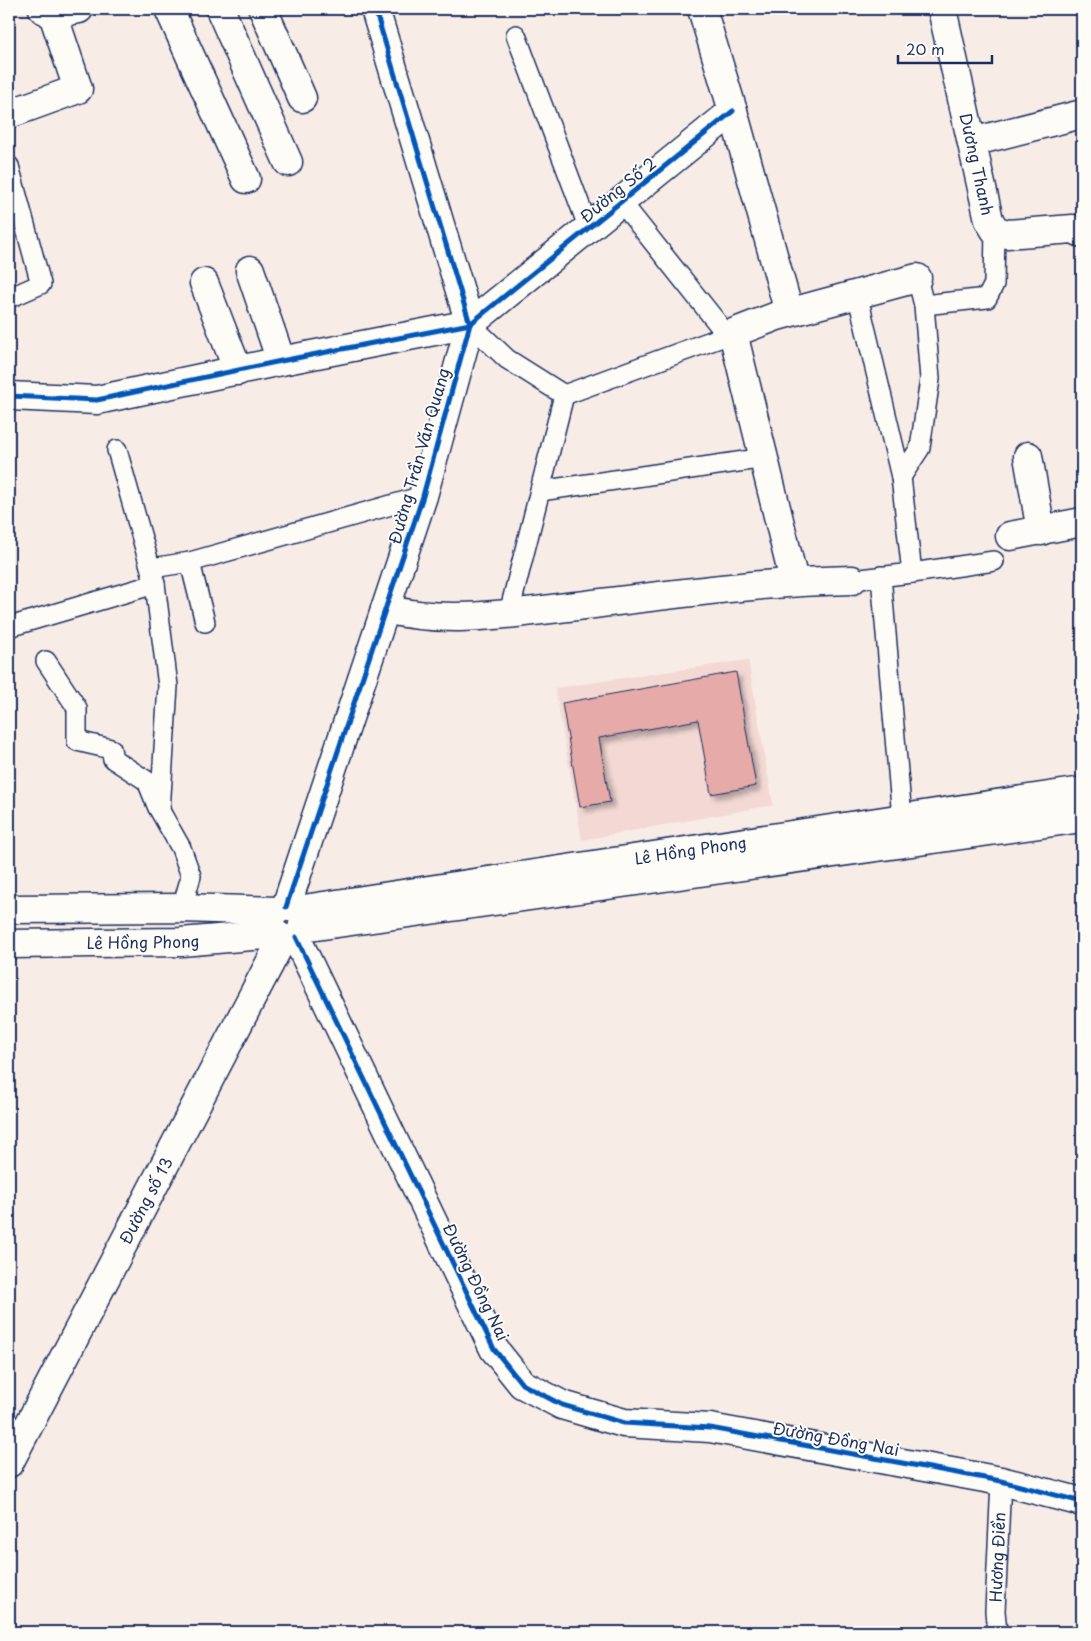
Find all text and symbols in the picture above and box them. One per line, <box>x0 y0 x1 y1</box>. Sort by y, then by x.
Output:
scale bar <box>898 32 992 64</box>
text: 20 m <box>906 37 945 60</box>
street label: Dương Thanh <box>955 111 1001 217</box>
street label: Đường Số 2 <box>574 151 661 228</box>
street label: Đường Trần Văn Quang <box>381 365 455 547</box>
street label: Lê Hồng Phong <box>633 829 748 870</box>
street label: Lê Hồng Phong <box>86 927 200 954</box>
street label: Đường số 13 <box>112 1152 178 1248</box>
street label: Đường Đồng Nai <box>438 1219 516 1344</box>
street label: Đường Đồng Nai <box>771 1415 901 1461</box>
street label: Hương Điền <box>982 1511 1011 1603</box>

